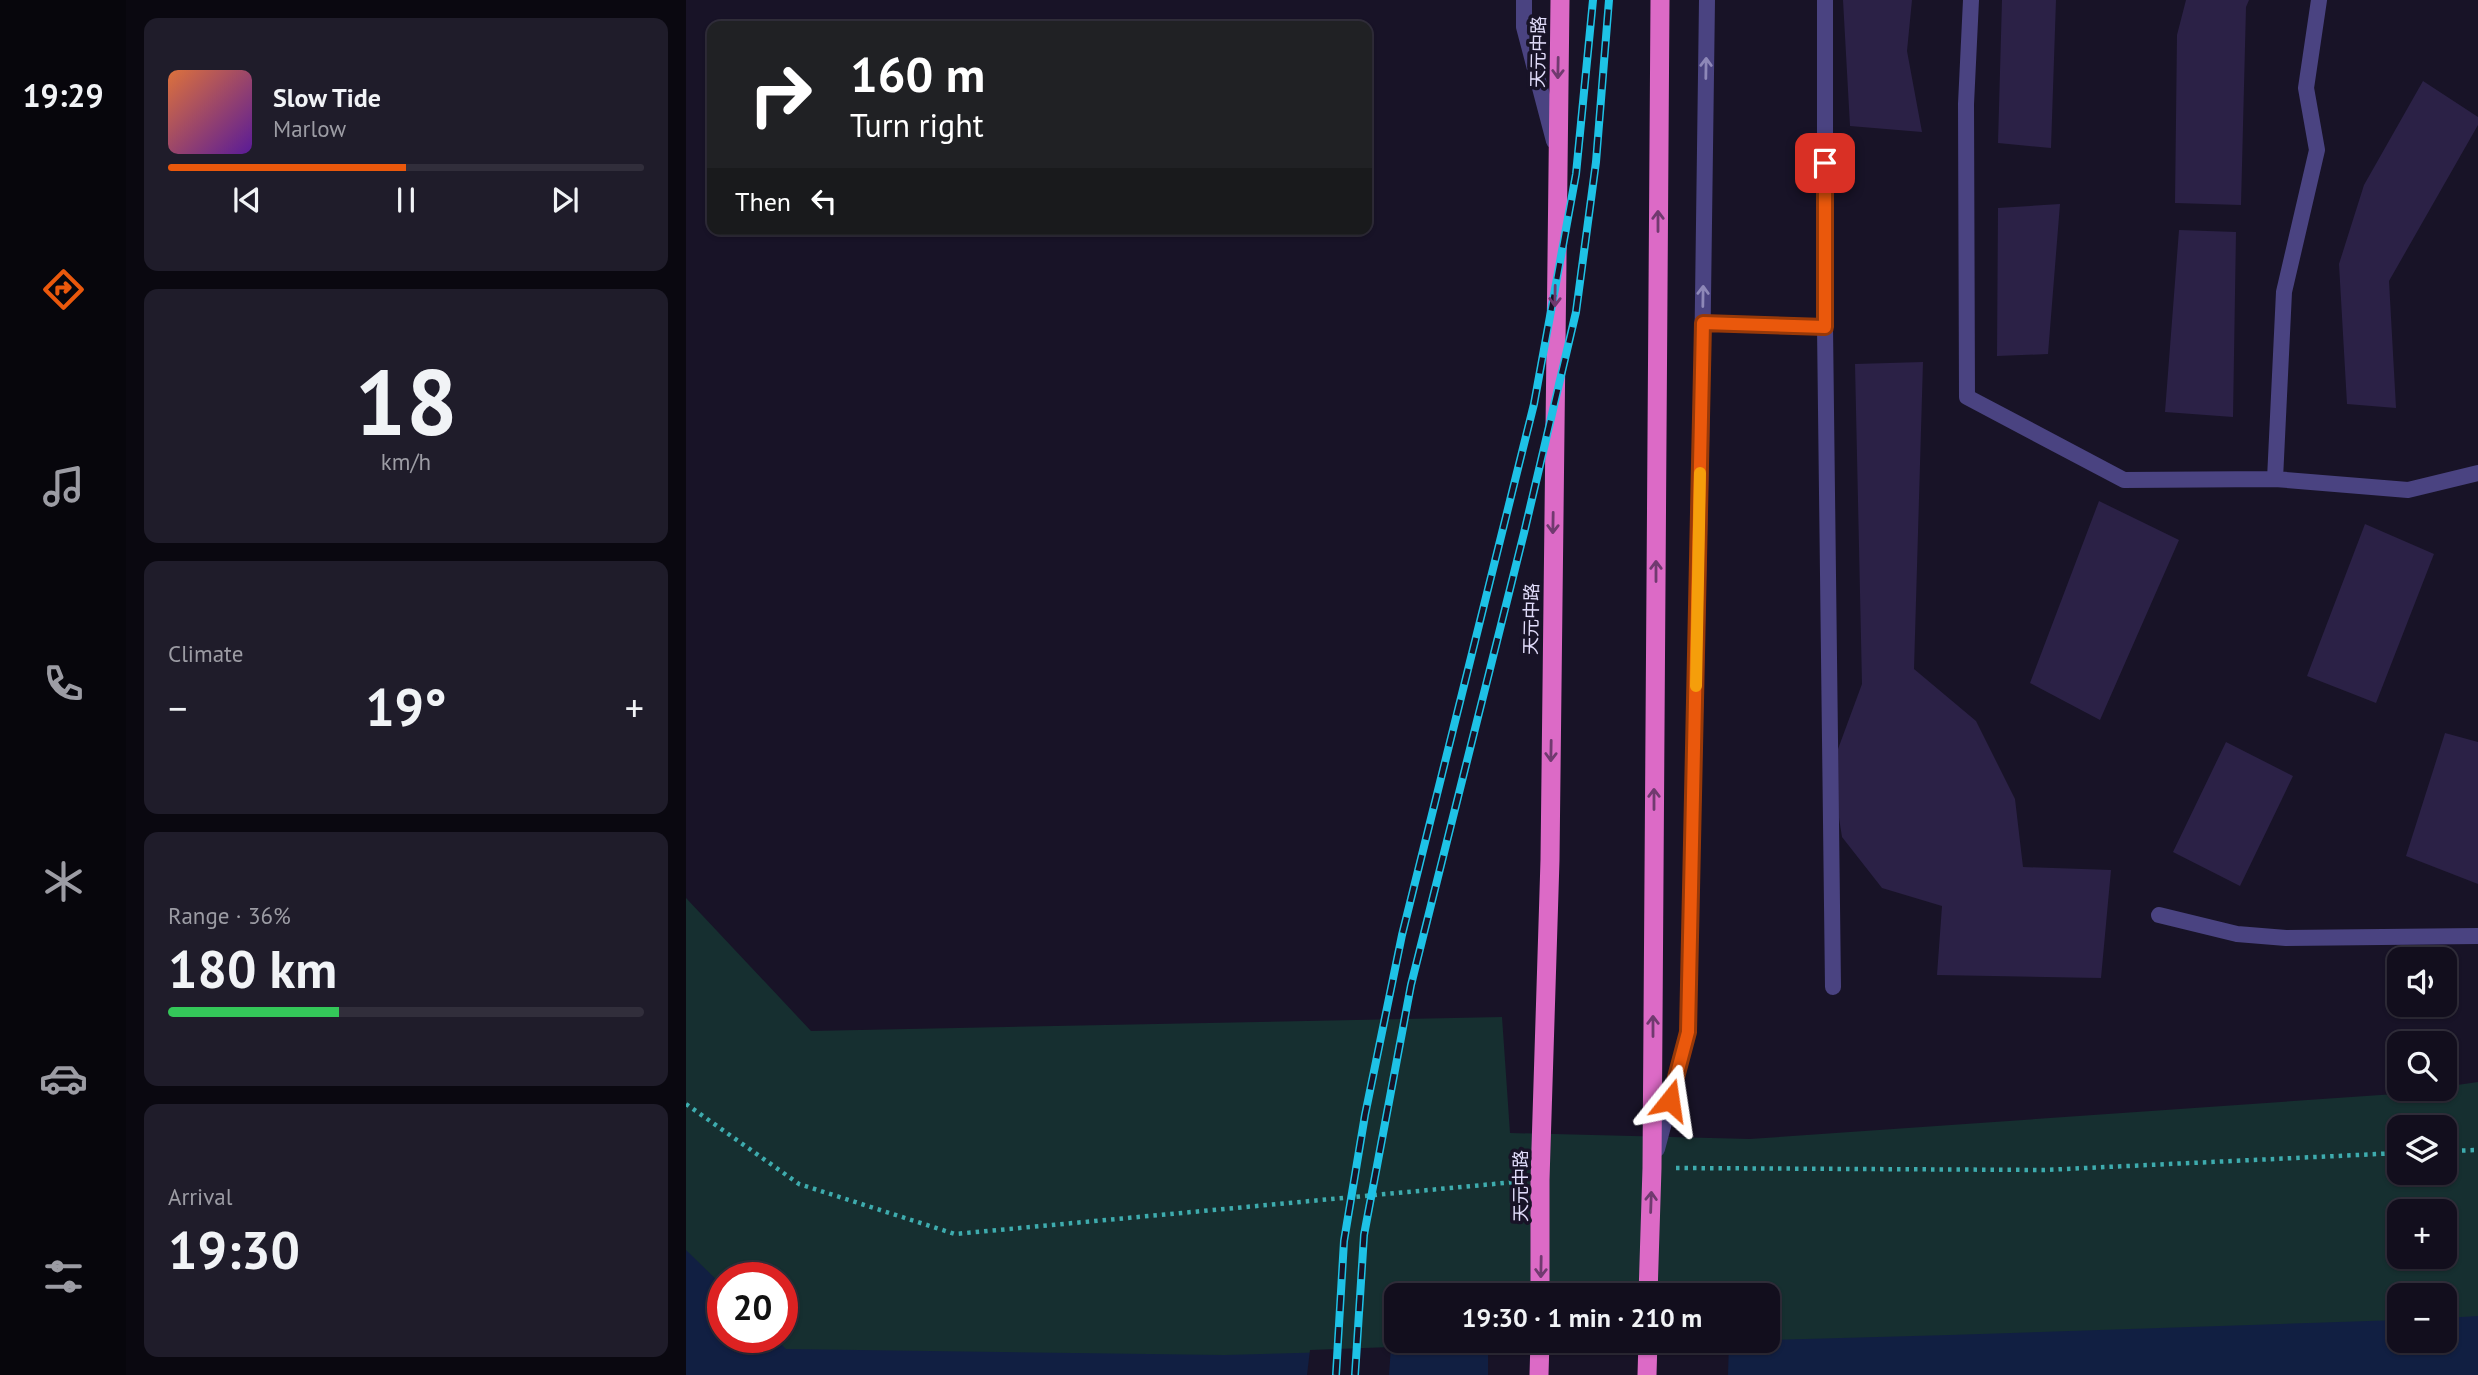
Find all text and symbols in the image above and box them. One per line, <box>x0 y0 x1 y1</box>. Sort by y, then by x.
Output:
street label: 天元中路 <box>1526 16 1550 88</box>
text: 160 m <box>850 42 985 106</box>
icon: right <box>735 49 826 140</box>
one-way arrow <box>1551 56 1565 79</box>
one-way arrow <box>1699 57 1713 80</box>
text: 19:29 <box>22 74 104 116</box>
text: Slow Tide <box>273 81 381 114</box>
text: Turn right <box>850 104 984 146</box>
text: Marlow <box>273 114 346 143</box>
pin <box>1795 133 1855 193</box>
icon: arrive <box>1806 144 1844 182</box>
icon: previous <box>228 181 266 219</box>
icon: pause <box>387 181 425 219</box>
icon: next <box>546 181 584 219</box>
icon: left <box>805 182 843 220</box>
text: Then <box>735 185 791 218</box>
one-way arrow <box>1651 210 1665 233</box>
icon: directions <box>39 265 88 314</box>
one-way arrow <box>1548 284 1562 307</box>
one-way arrow <box>1696 285 1710 308</box>
text: 18 <box>354 342 458 460</box>
text: km/h <box>381 447 431 476</box>
icon: music <box>39 462 88 511</box>
one-way arrow <box>1546 511 1560 534</box>
one-way arrow <box>1649 560 1663 583</box>
street label: 天元中路 <box>1519 583 1543 655</box>
text: Climate <box>168 639 243 668</box>
icon: phone <box>39 659 88 708</box>
text: 19° <box>365 673 447 740</box>
text: − <box>168 683 187 732</box>
text: + <box>625 683 644 732</box>
one-way arrow <box>1544 739 1558 762</box>
one-way arrow <box>1647 787 1661 810</box>
icon: climate <box>39 857 88 906</box>
text: Range · 36% <box>168 901 291 930</box>
text: 180 km <box>168 935 337 1002</box>
map controls <box>2387 947 2457 1353</box>
button: sound <box>2387 947 2457 1017</box>
one-way arrow <box>1646 1015 1660 1038</box>
button: search <box>2387 1031 2457 1101</box>
icon: car <box>39 1054 88 1103</box>
position arrow <box>1633 1063 1707 1137</box>
button: layers <box>2387 1115 2457 1185</box>
street label: 天元中路 <box>1509 1150 1532 1222</box>
text: Arrival <box>168 1182 232 1211</box>
one-way arrow <box>1644 1191 1657 1214</box>
button: + <box>2387 1199 2457 1269</box>
text: 19:30 <box>168 1216 300 1283</box>
icon: filters <box>39 1252 88 1301</box>
one-way arrow <box>1534 1255 1548 1278</box>
speed limit sign: 20 <box>707 1262 798 1353</box>
button: − <box>2387 1283 2457 1353</box>
text: 19:30 · 1 min · 210 m <box>1462 1301 1702 1334</box>

